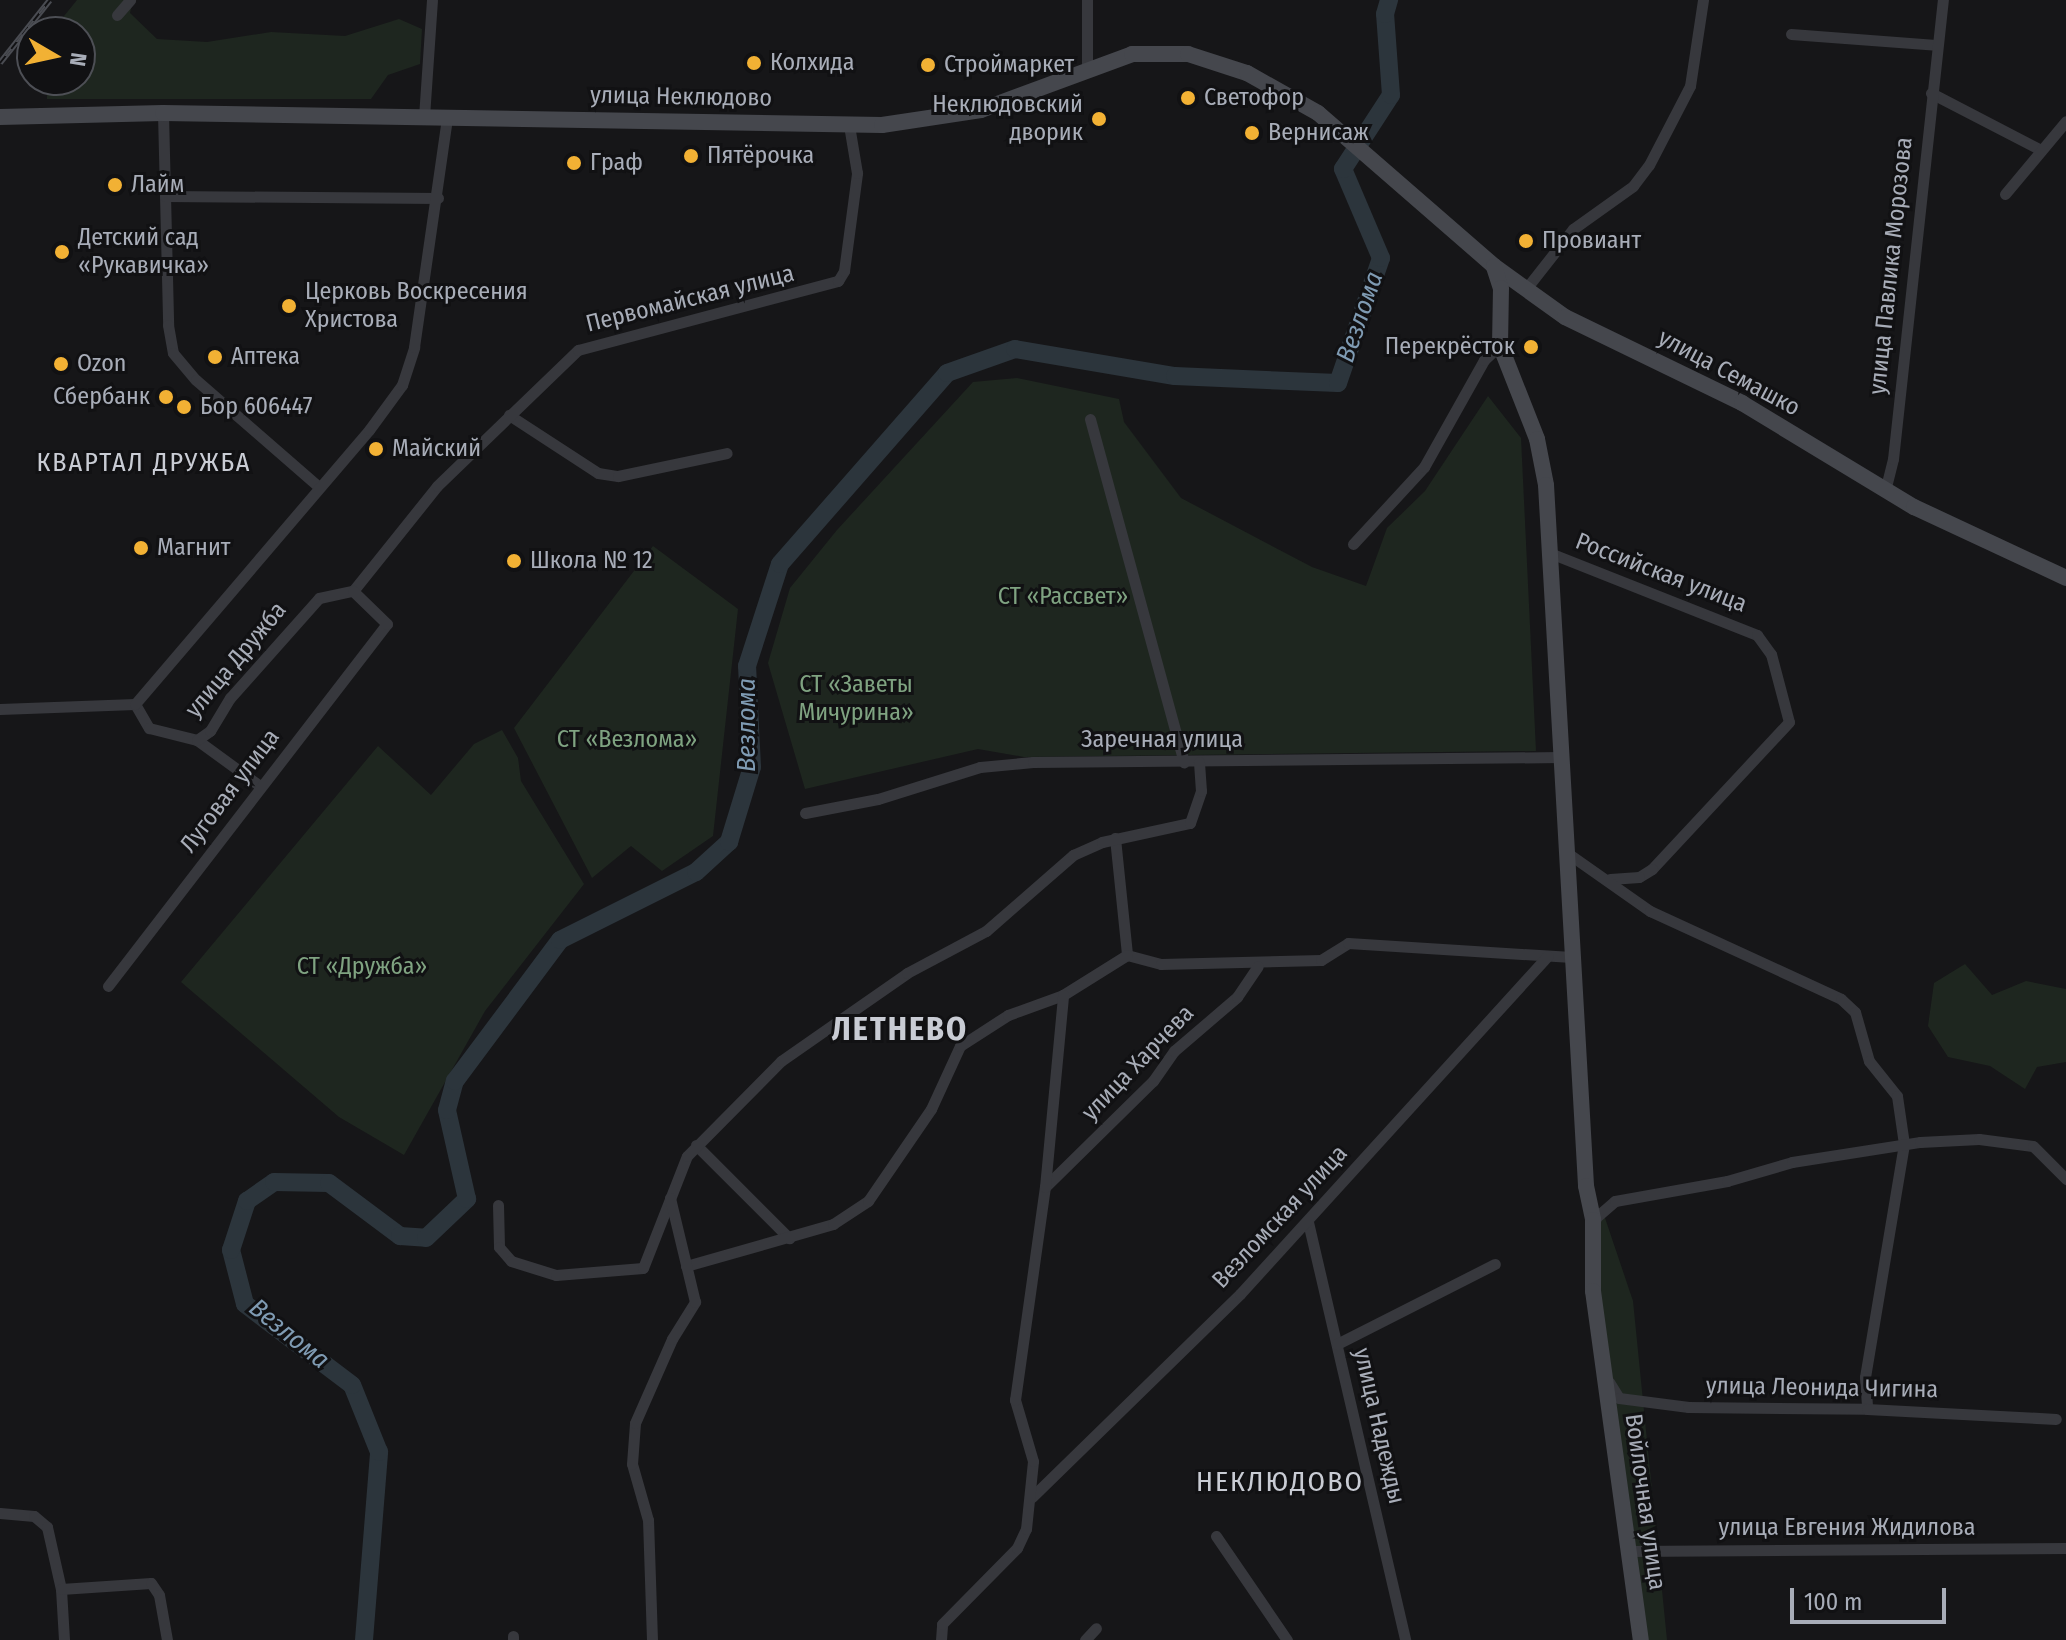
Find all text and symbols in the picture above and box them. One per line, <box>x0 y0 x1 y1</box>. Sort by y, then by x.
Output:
north arrow <box>16 16 96 96</box>
place label: Колхида <box>770 49 854 77</box>
text: N <box>64 51 93 68</box>
place label: Строймаркет <box>944 51 1074 79</box>
marker: Колхида <box>745 54 763 72</box>
marker: Строймаркет <box>919 56 937 74</box>
street label: улица Неклюдово <box>590 81 772 113</box>
place label: Светофор <box>1204 84 1304 112</box>
marker: Светофор <box>1179 89 1197 107</box>
place label: Неклюдовский дворик <box>932 91 1083 147</box>
marker: Неклюдовский дворик <box>1090 110 1108 128</box>
place label: Вернисаж <box>1268 119 1369 147</box>
marker: Вернисаж <box>1243 124 1261 142</box>
street label: улица Павлика Морозова <box>1863 136 1919 396</box>
place label: Пятёрочка <box>707 142 814 170</box>
marker: Пятёрочка <box>682 147 700 165</box>
place label: Граф <box>590 149 643 177</box>
marker: Граф <box>565 154 583 172</box>
place label: Лайм <box>131 171 184 199</box>
marker: Лайм <box>106 176 124 194</box>
place label: Детский сад «Рукавичка» <box>78 224 209 280</box>
place label: Провиант <box>1542 227 1641 255</box>
marker: Провиант <box>1517 232 1535 250</box>
marker: Детский сад «Рукавичка» <box>53 243 71 261</box>
street label: Первомайская улица <box>583 259 797 339</box>
water label: Везлома <box>1330 268 1390 366</box>
place label: Церковь Воскресения Христова <box>305 278 528 334</box>
marker: Церковь Воскресения Христова <box>280 297 298 315</box>
street label: улица Семашко <box>1653 324 1805 422</box>
place label: Перекрёсток <box>1385 333 1515 361</box>
marker: Перекрёсток <box>1522 338 1540 356</box>
place label: Аптека <box>231 343 300 371</box>
marker: Аптека <box>206 348 224 366</box>
place label: Ozon <box>77 350 126 378</box>
marker: Ozon <box>52 355 70 373</box>
place label: Сбербанк <box>53 383 150 411</box>
marker: Сбербанк <box>157 388 175 406</box>
place label: Бор 606447 <box>200 393 312 421</box>
marker: Бор 606447 <box>175 398 193 416</box>
place label: Майский <box>392 435 481 463</box>
marker: Майский <box>367 440 385 458</box>
district label: КВАРТАЛ ДРУЖБА <box>36 447 252 479</box>
street label: Российская улица <box>1571 527 1751 619</box>
place label: Магнит <box>157 534 231 562</box>
marker: Магнит <box>132 539 150 557</box>
place label: Школа № 12 <box>530 547 653 575</box>
marker: Школа № 12 <box>505 552 523 570</box>
park label: СТ «Рассвет» <box>998 583 1128 611</box>
street label: улица Дружба <box>179 596 293 724</box>
park label: СТ «Заветы Мичурина» <box>798 671 914 727</box>
water label: Везлома <box>731 678 763 772</box>
street label: Луговая улица <box>174 723 286 859</box>
park label: СТ «Везлома» <box>557 726 697 754</box>
street label: Заречная улица <box>1081 726 1243 754</box>
park label: СТ «Дружба» <box>297 953 427 981</box>
street label: улица Харчева <box>1076 999 1200 1127</box>
district label: ЛЕТНЕВО <box>832 1010 968 1048</box>
street label: Везломская улица <box>1206 1140 1354 1294</box>
water label: Везлома <box>243 1292 335 1376</box>
street label: улица Надежды <box>1347 1345 1411 1507</box>
street label: улица Леонида Чигина <box>1706 1372 1938 1404</box>
street label: Войлочная улица <box>1618 1412 1672 1592</box>
district label: НЕКЛЮДОВО <box>1196 1465 1364 1499</box>
street label: улица Евгения Жидилова <box>1719 1514 1975 1542</box>
scale bar <box>1794 1572 1950 1622</box>
text: 100 m <box>1804 1588 1862 1616</box>

